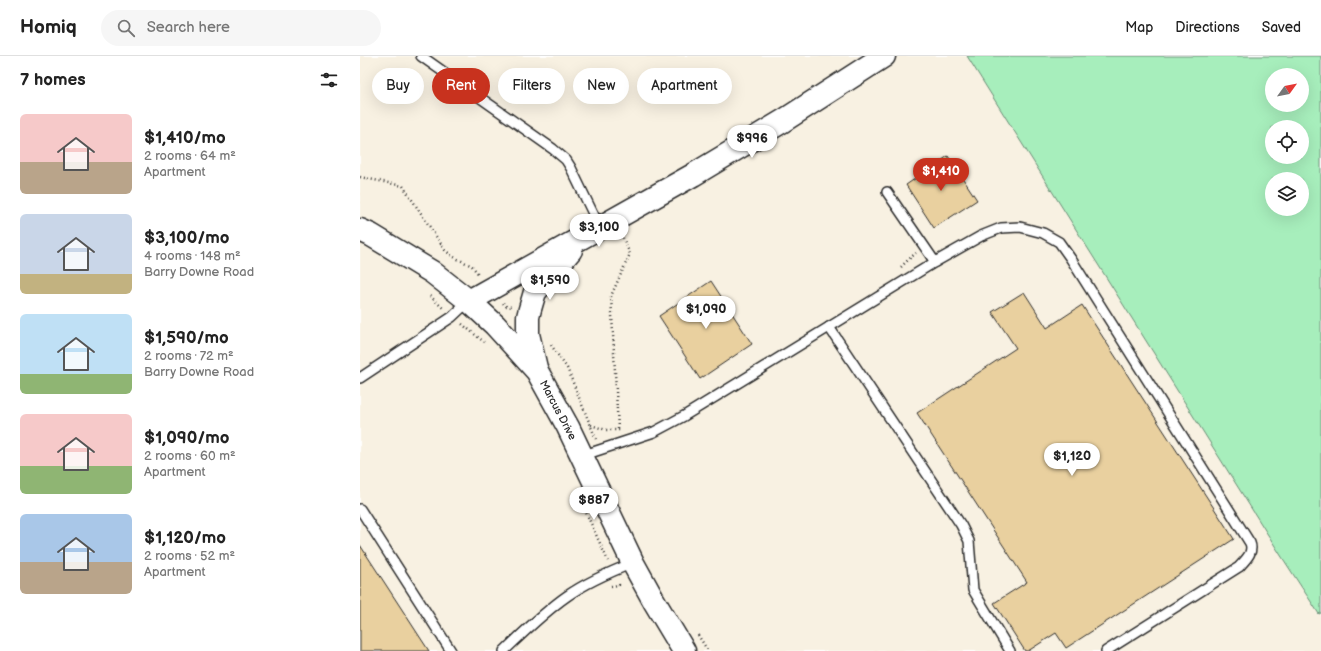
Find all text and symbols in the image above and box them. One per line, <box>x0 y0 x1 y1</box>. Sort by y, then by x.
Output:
search box <box>101 10 381 46</box>
text: Homiq <box>20 16 77 39</box>
icon: search <box>115 17 137 39</box>
text: Search here <box>147 18 230 37</box>
text: Map <box>1125 19 1153 36</box>
text: Directions <box>1175 19 1240 36</box>
text: Saved <box>1262 19 1301 36</box>
chip: Buy <box>372 68 424 104</box>
chip: Rent <box>432 68 490 104</box>
chip: Filters <box>498 68 565 104</box>
chip: New <box>573 68 629 104</box>
chip: Apartment <box>637 68 732 104</box>
north arrow <box>1265 68 1309 112</box>
map controls <box>1265 68 1309 216</box>
icon: filters <box>318 69 340 91</box>
text: 7 homes <box>20 70 86 90</box>
button: locate <box>1265 120 1309 164</box>
pin: $996 <box>728 125 776 159</box>
text: $1,410/mo <box>144 128 226 148</box>
icon: home <box>52 130 100 178</box>
text: $996 <box>736 130 768 146</box>
text: 2 rooms · 64 m² <box>144 148 236 164</box>
pin: $1,410 <box>908 158 974 192</box>
text: $1,410 <box>922 163 960 179</box>
text: Apartment <box>144 164 205 180</box>
button: layers <box>1265 172 1309 216</box>
pin: $3,100 <box>566 214 632 248</box>
text: $3,100 <box>579 219 619 235</box>
text: $3,100/mo <box>144 228 229 248</box>
icon: home <box>52 230 100 278</box>
text: 4 rooms · 148 m² <box>144 248 241 264</box>
text: Barry Downe Road <box>144 264 254 280</box>
pin: $1,590 <box>517 267 583 301</box>
text: $1,590 <box>530 272 570 288</box>
pin: $1,090 <box>673 296 739 330</box>
text: $1,090 <box>686 301 726 317</box>
text: $1,590/mo <box>144 328 229 348</box>
icon: home <box>52 330 100 378</box>
text: 2 rooms · 72 m² <box>144 348 234 364</box>
text: Barry Downe Road <box>144 364 254 380</box>
street label: Marcus Drive <box>537 378 579 442</box>
text: $1,090/mo <box>144 428 229 448</box>
icon: home <box>52 430 100 478</box>
pin: $1,120 <box>1039 443 1105 477</box>
text: 2 rooms · 60 m² <box>144 448 236 464</box>
text: $1,120 <box>1053 448 1091 464</box>
text: Apartment <box>144 464 205 480</box>
pin: $887 <box>570 487 618 521</box>
text: $887 <box>578 492 610 508</box>
text: $1,120/mo <box>144 528 226 548</box>
icon: home <box>52 530 100 578</box>
text: 2 rooms · 52 m² <box>144 548 235 564</box>
text: Apartment <box>144 564 205 580</box>

